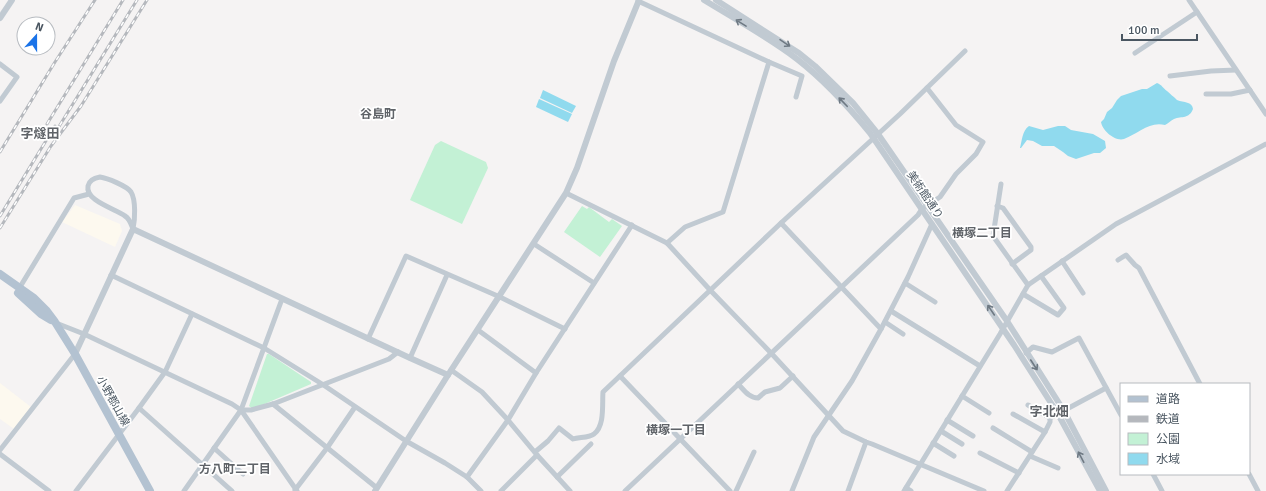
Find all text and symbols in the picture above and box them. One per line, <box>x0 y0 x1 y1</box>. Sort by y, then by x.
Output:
north arrow <box>16 16 56 56</box>
scale bar <box>1122 16 1197 42</box>
one-way arrow <box>735 18 746 27</box>
text: N <box>34 20 45 35</box>
text: 100 m <box>1128 23 1160 38</box>
one-way arrow <box>779 40 791 48</box>
one-way arrow <box>838 97 848 107</box>
district label: 谷島町 <box>360 107 396 122</box>
district label: 字燧田 <box>20 126 60 142</box>
street label: 美術館通り <box>904 169 946 221</box>
district label: 横塚二丁目 <box>952 226 1012 241</box>
one-way arrow <box>987 305 995 316</box>
one-way arrow <box>1031 359 1039 371</box>
street label: 小野郡山線 <box>94 374 132 428</box>
legend <box>1120 383 1250 475</box>
text: 道路 <box>1156 392 1180 407</box>
district label: 字北畑 <box>1029 404 1069 420</box>
text: 鉄道 <box>1156 412 1180 427</box>
district label: 横塚一丁目 <box>646 423 706 438</box>
text: 公園 <box>1156 432 1180 447</box>
one-way arrow <box>1077 451 1084 463</box>
text: 水域 <box>1156 452 1180 467</box>
district label: 方八町二丁目 <box>199 462 271 477</box>

